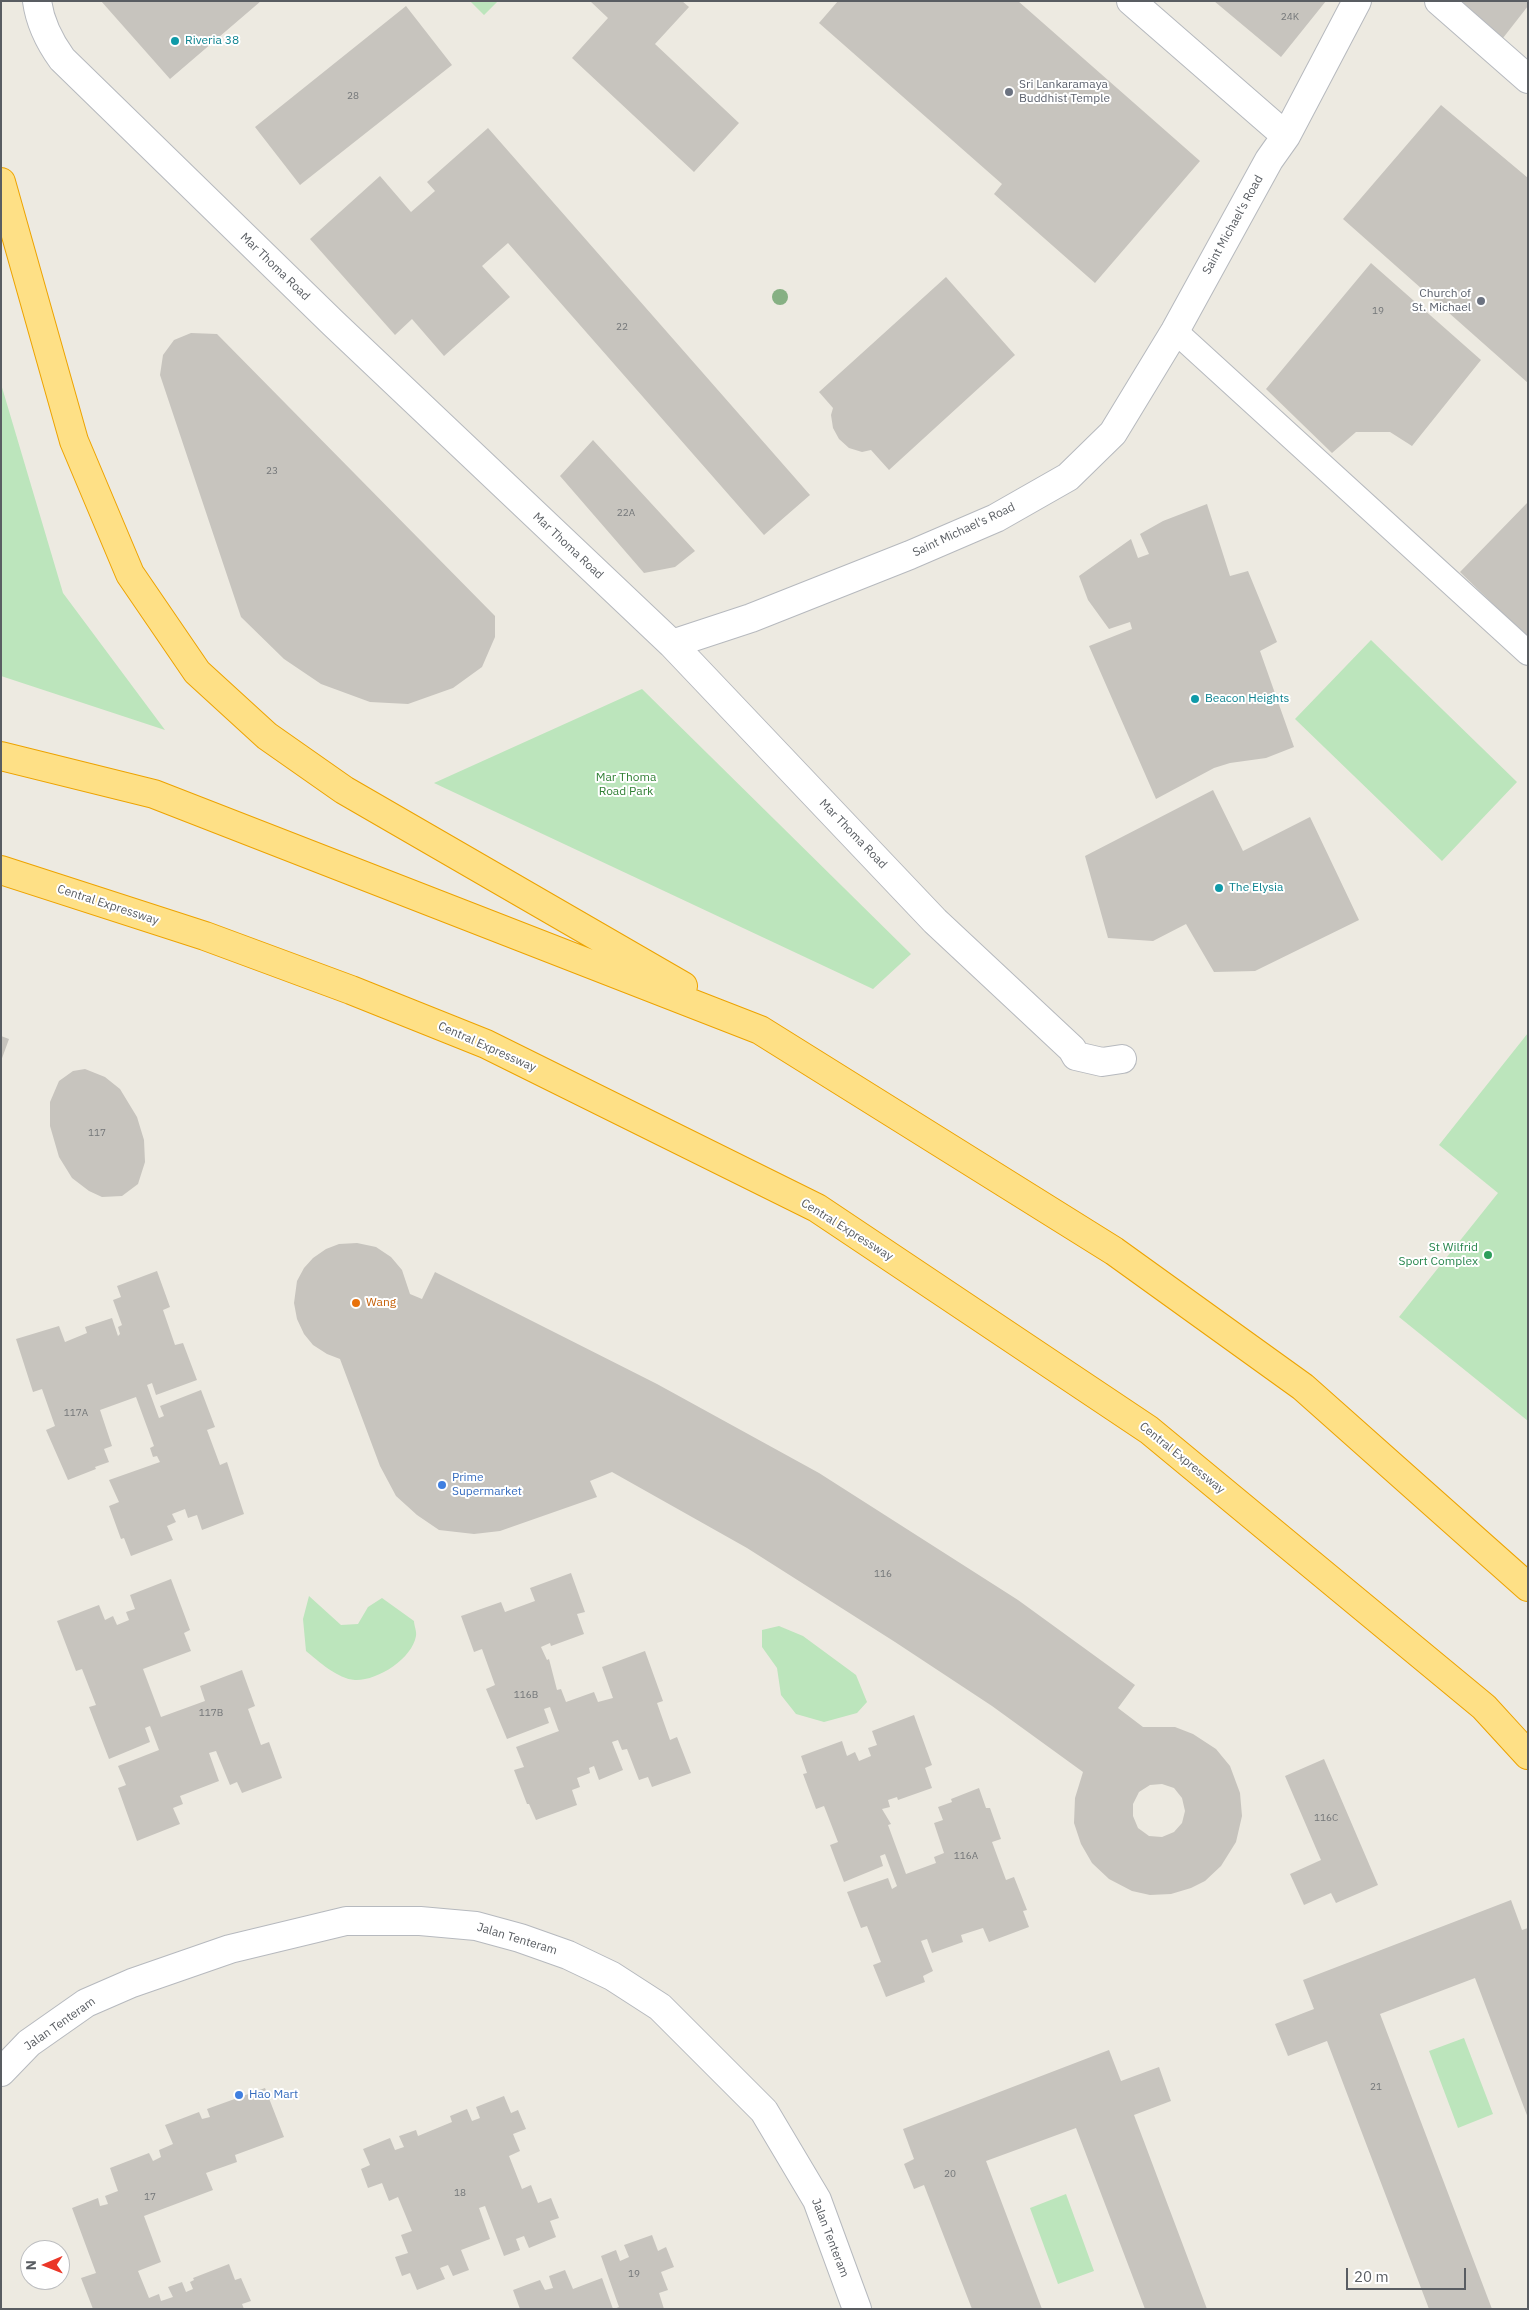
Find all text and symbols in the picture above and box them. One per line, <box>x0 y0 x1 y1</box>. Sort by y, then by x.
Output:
house number: 24K <box>1281 11 1299 23</box>
place label: Riveria 38 <box>185 34 239 48</box>
marker: Riveria 38 <box>169 35 181 47</box>
place label: Sri Lankaramaya Buddhist Temple <box>1019 78 1110 106</box>
marker: Sri Lankaramaya Buddhist Temple <box>1003 86 1015 98</box>
house number: 28 <box>347 90 359 102</box>
street label: Saint Michael's Road <box>1200 173 1266 277</box>
street label: Mar Thoma Road <box>237 230 313 304</box>
place label: Church of St. Michael <box>1412 287 1471 315</box>
marker: Church of St. Michael <box>1475 295 1487 307</box>
house number: 19 <box>1372 305 1384 317</box>
house number: 22 <box>616 321 628 333</box>
house number: 23 <box>266 465 278 477</box>
street label: Saint Michael's Road <box>911 500 1017 560</box>
house number: 22A <box>617 507 635 519</box>
street label: Mar Thoma Road <box>530 510 606 582</box>
place label: Beacon Heights <box>1205 692 1289 706</box>
marker: Beacon Heights <box>1189 693 1201 705</box>
park label: Mar Thoma Road Park <box>596 771 656 799</box>
street label: Mar Thoma Road <box>816 796 890 872</box>
place label: The Elysia <box>1229 881 1283 895</box>
street label: Central Expressway <box>55 882 161 928</box>
marker: The Elysia <box>1213 882 1225 894</box>
street label: Central Expressway <box>436 1019 538 1075</box>
house number: 117 <box>88 1127 106 1139</box>
street label: Central Expressway <box>798 1196 896 1264</box>
place label: St Wilfrid Sport Complex <box>1398 1241 1478 1269</box>
marker: St Wilfrid Sport Complex <box>1482 1249 1494 1261</box>
place label: Wang <box>366 1296 396 1310</box>
marker: Wang <box>350 1297 362 1309</box>
house number: 117A <box>64 1407 88 1419</box>
street label: Central Expressway <box>1136 1419 1228 1497</box>
place label: Prime Supermarket <box>452 1471 522 1499</box>
marker: Prime Supermarket <box>436 1479 448 1491</box>
house number: 116 <box>874 1568 892 1580</box>
house number: 116B <box>514 1689 538 1701</box>
house number: 117B <box>199 1707 223 1719</box>
house number: 116C <box>1314 1812 1338 1824</box>
house number: 116A <box>954 1850 978 1862</box>
street label: Jalan Tenteram <box>475 1920 559 1958</box>
street label: Jalan Tenteram <box>22 1994 98 2054</box>
house number: 21 <box>1370 2081 1382 2093</box>
place label: Hao Mart <box>249 2088 298 2102</box>
marker: Hao Mart <box>233 2089 245 2101</box>
house number: 20 <box>944 2168 956 2180</box>
house number: 18 <box>454 2187 466 2199</box>
house number: 17 <box>144 2191 156 2203</box>
street label: Jalan Tenteram <box>808 2197 852 2279</box>
north arrow <box>20 2240 70 2290</box>
scale bar <box>1349 2258 1469 2290</box>
text: N <box>22 2260 40 2270</box>
text: 20 m <box>1354 2267 1389 2286</box>
house number: 19 <box>628 2268 640 2280</box>

